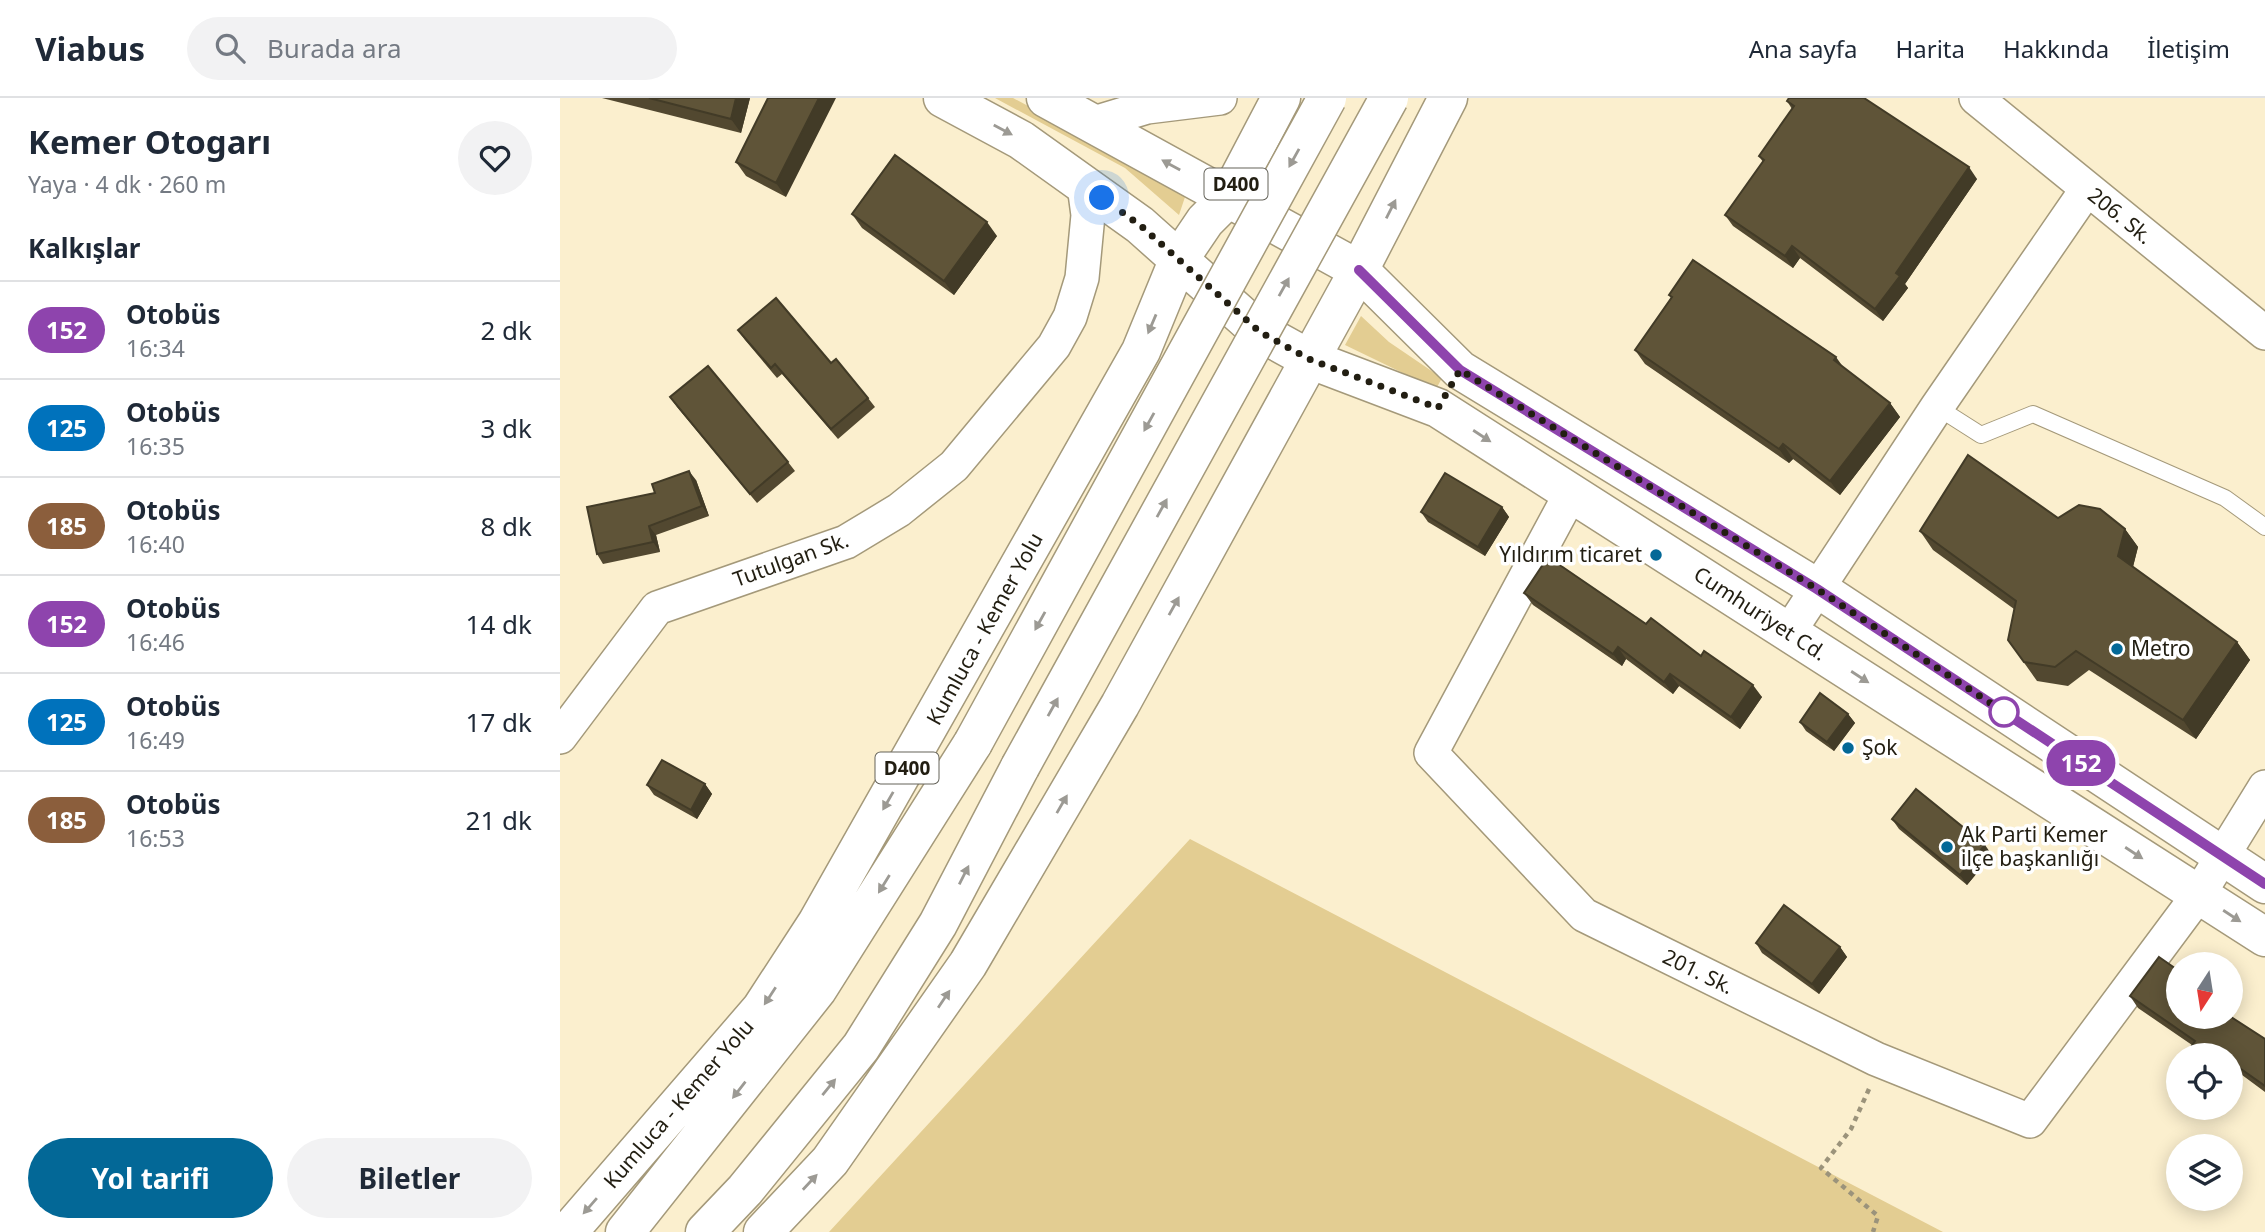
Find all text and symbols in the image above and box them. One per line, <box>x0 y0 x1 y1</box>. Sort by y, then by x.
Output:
search box <box>187 17 677 80</box>
text: Viabus <box>35 26 145 71</box>
icon: search <box>211 29 249 67</box>
text: Burada ara <box>267 30 401 66</box>
text: Ana sayfa <box>1749 32 1858 65</box>
text: Harita <box>1896 32 1965 65</box>
text: Hakkında <box>2003 32 2109 65</box>
text: İletişim <box>2147 32 2230 65</box>
text: Kemer Otogarı <box>28 119 271 164</box>
button: heart <box>458 121 532 195</box>
one-way arrow <box>993 124 1013 136</box>
one-way arrow <box>1288 148 1300 168</box>
one-way arrow <box>1161 159 1181 171</box>
text: Yaya · 4 dk · 260 m <box>28 168 226 200</box>
road number: D400 <box>1204 169 1268 200</box>
your location <box>1084 180 1119 215</box>
street label: 206. Sk. <box>2082 181 2159 250</box>
one-way arrow <box>1385 199 1396 219</box>
text: Kalkışlar <box>28 230 140 266</box>
one-way arrow <box>1278 278 1290 297</box>
text: Otobüs <box>126 296 220 332</box>
text: 2 dk <box>480 312 532 348</box>
text: 152 <box>46 313 87 346</box>
one-way arrow <box>1146 313 1157 334</box>
text: 16:34 <box>126 332 185 364</box>
text: Otobüs <box>126 394 220 430</box>
text: 3 dk <box>480 410 532 446</box>
text: 125 <box>46 411 87 444</box>
one-way arrow <box>1143 412 1155 432</box>
text: 16:35 <box>126 430 185 462</box>
one-way arrow <box>1473 430 1492 443</box>
text: Otobüs <box>126 492 220 528</box>
one-way arrow <box>1157 498 1168 518</box>
text: 8 dk <box>480 508 532 544</box>
text: 185 <box>46 509 87 542</box>
street label: Tutulgan Sk. <box>729 525 852 593</box>
street label: Kumluca - Kemer Yolu <box>920 527 1049 730</box>
text: 16:40 <box>126 528 185 560</box>
place label: Yıldırım ticaret <box>1499 540 1642 568</box>
marker: Yıldırım ticaret <box>1648 547 1664 563</box>
street label: Cumhuriyet Cd. <box>1689 560 1832 667</box>
text: Otobüs <box>126 590 220 626</box>
one-way arrow <box>1168 596 1180 616</box>
text: 14 dk <box>466 606 532 642</box>
text: 152 <box>46 607 87 640</box>
one-way arrow <box>1034 612 1046 631</box>
text: 16:46 <box>126 626 185 658</box>
place label: Metro <box>2131 634 2190 662</box>
marker: Metro <box>2109 641 2125 657</box>
one-way arrow <box>1850 671 1870 684</box>
text: Otobüs <box>126 688 220 724</box>
one-way arrow <box>1047 697 1058 717</box>
unlabelled marker <box>1989 697 2019 727</box>
text: 17 dk <box>466 704 532 740</box>
text: 125 <box>46 705 87 738</box>
text: 16:49 <box>126 724 185 756</box>
place label: Şok <box>1862 733 1898 761</box>
marker: Şok <box>1840 740 1856 756</box>
line badge: 152 <box>2041 740 2121 786</box>
text: 152 <box>2060 746 2102 779</box>
road number: D400 <box>876 752 938 783</box>
text: Otobüs <box>126 786 220 822</box>
one-way arrow <box>881 792 894 811</box>
one-way arrow <box>1056 794 1068 814</box>
text: 21 dk <box>466 802 532 838</box>
text: 185 <box>46 803 87 836</box>
place label: Ak Parti Kemer ilçe başkanlığı <box>1961 820 2108 872</box>
text: 16:53 <box>126 822 185 854</box>
marker: Ak Parti Kemer ilçe başkanlığı <box>1939 839 1955 855</box>
one-way arrow <box>2124 846 2144 859</box>
one-way arrow <box>957 864 969 884</box>
one-way arrow <box>878 874 891 893</box>
one-way arrow <box>2222 909 2242 922</box>
street label: 201. Sk. <box>1658 942 1739 1000</box>
north arrow <box>2166 952 2244 1029</box>
map controls <box>2166 952 2243 1211</box>
one-way arrow <box>764 986 777 1005</box>
one-way arrow <box>937 990 951 1008</box>
street label: Kumluca - Kemer Yolu <box>597 1013 760 1194</box>
button: locate <box>2166 1043 2243 1120</box>
one-way arrow <box>821 1078 836 1096</box>
one-way arrow <box>732 1080 747 1098</box>
button: layers <box>2166 1134 2243 1211</box>
button: Yol tarifi <box>28 1138 273 1218</box>
button: Biletler <box>287 1138 532 1218</box>
one-way arrow <box>802 1173 818 1191</box>
one-way arrow <box>582 1197 598 1215</box>

